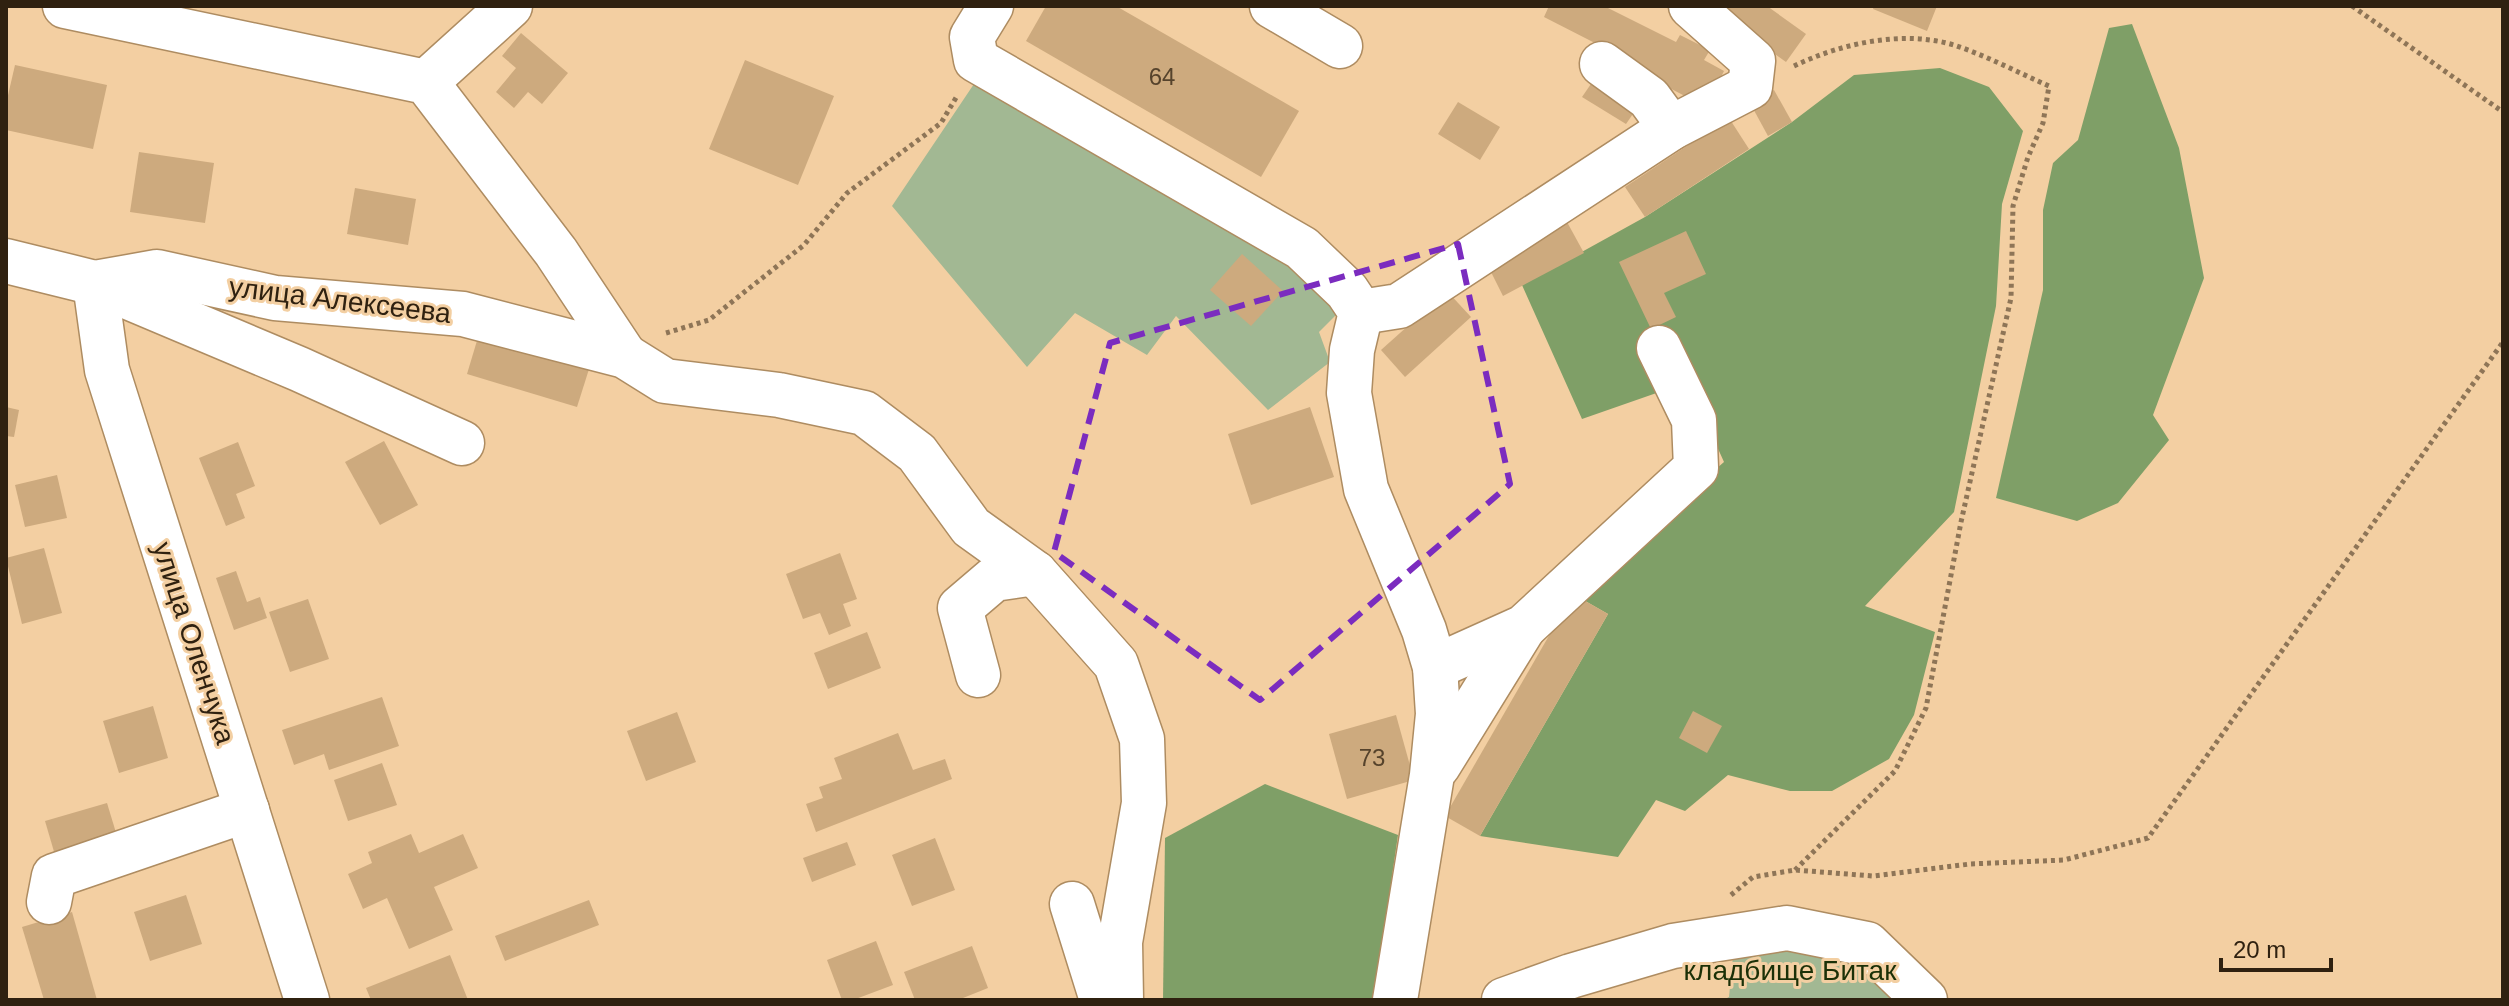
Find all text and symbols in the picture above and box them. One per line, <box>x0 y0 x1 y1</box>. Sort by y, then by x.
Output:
house number: 64 <box>1149 63 1175 90</box>
street label: улица Алексеева <box>227 271 453 329</box>
street label: улица Оленчука <box>147 538 241 748</box>
house number: 73 <box>1359 744 1385 771</box>
scale bar <box>2221 922 2331 972</box>
text: 20 m <box>2233 936 2286 963</box>
park label: кладбище Битак <box>1684 955 1897 986</box>

